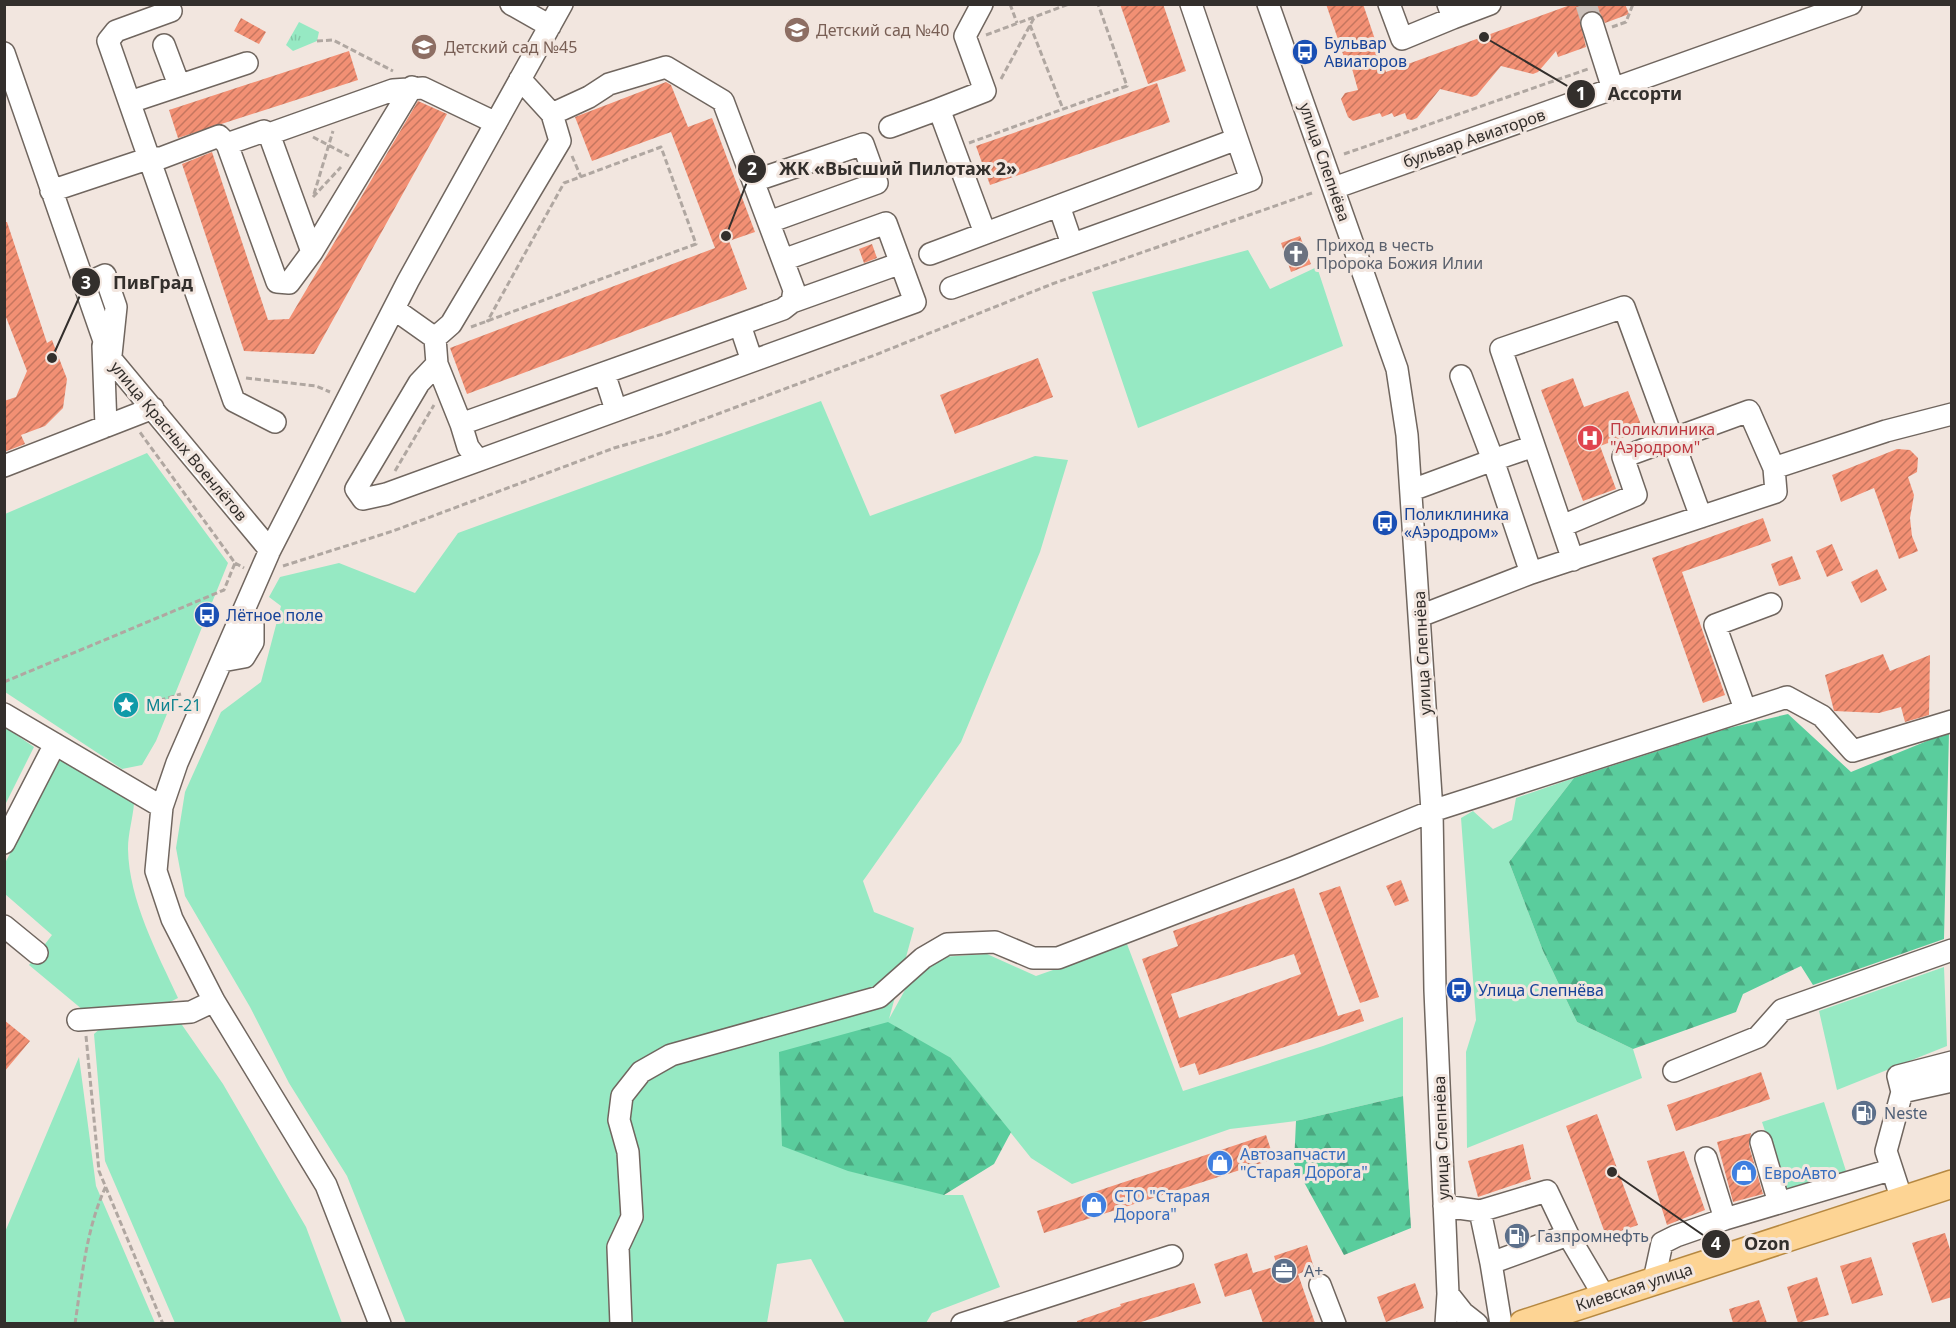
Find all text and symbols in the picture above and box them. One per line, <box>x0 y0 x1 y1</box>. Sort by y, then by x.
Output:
school or university icon: Детский сад №40 <box>782 15 812 45</box>
place label: Детский сад №40 <box>816 19 949 41</box>
school or university icon: Детский сад №45 <box>409 32 439 62</box>
place label: Бульвар Авиаторов <box>1324 32 1407 72</box>
place label: Детский сад №45 <box>444 36 577 58</box>
bus stop icon: Бульвар Авиаторов <box>1290 37 1320 67</box>
callout: Ассорти <box>1566 76 1694 112</box>
text: 1 <box>1576 81 1586 105</box>
text: Ассорти <box>1608 81 1682 105</box>
street label: улица Слепнёва <box>1294 100 1356 224</box>
street label: бульвар Авиаторов <box>1400 103 1548 173</box>
callout: ЖК «Высший Пилотаж 2» <box>737 151 1029 187</box>
text: 2 <box>747 156 757 180</box>
text: ЖК «Высший Пилотаж 2» <box>779 156 1017 180</box>
place label: Приход в честь Пророка Божия Илии <box>1316 234 1483 274</box>
church icon: Приход в честь Пророка Божия Илии <box>1281 239 1311 269</box>
callout: ПивГрад <box>71 264 205 300</box>
text: 3 <box>81 270 91 294</box>
text: ПивГрад <box>113 270 193 294</box>
street label: улица Красных Военлётов <box>105 356 253 526</box>
place label: Поликлиника "Аэродром" <box>1610 418 1715 458</box>
hospital icon: Поликлиника "Аэродром" <box>1575 423 1605 453</box>
place label: Поликлиника «Аэродром» <box>1404 503 1509 543</box>
bus stop icon: Поликлиника «Аэродром» <box>1370 508 1400 538</box>
street label: улица Слепнёва <box>1408 590 1436 716</box>
bus stop icon: Лётное поле <box>192 600 222 630</box>
place label: Лётное поле <box>226 604 323 626</box>
place icon: МиГ-21 <box>111 690 141 720</box>
place label: МиГ-21 <box>146 694 201 716</box>
bus stop icon: Улица Слепнёва <box>1444 975 1474 1005</box>
place label: Улица Слепнёва <box>1478 979 1604 1001</box>
street label: улица Слепнёва <box>1428 1076 1454 1200</box>
fuel station icon: Neste <box>1849 1098 1879 1128</box>
place label: Neste <box>1884 1102 1928 1124</box>
place label: Автозапчасти "Старая Дорога" <box>1240 1143 1368 1183</box>
shop icon: Автозапчасти "Старая Дорога" <box>1205 1148 1235 1178</box>
shop icon: ЕвроАвто <box>1729 1158 1759 1188</box>
place label: ЕвроАвто <box>1764 1162 1837 1184</box>
place label: СТО "Старая Дорога" <box>1114 1185 1210 1225</box>
shop icon: СТО "Старая Дорога" <box>1079 1190 1109 1220</box>
fuel station icon: Газпромнефть <box>1502 1221 1532 1251</box>
place label: Газпромнефть <box>1537 1225 1649 1247</box>
callout: Ozon <box>1701 1226 1802 1262</box>
text: 4 <box>1711 1231 1721 1255</box>
text: Ozon <box>1744 1231 1790 1255</box>
office icon: А+ <box>1269 1256 1299 1286</box>
street label: Киевская улица <box>1573 1258 1695 1316</box>
place label: А+ <box>1304 1260 1323 1282</box>

